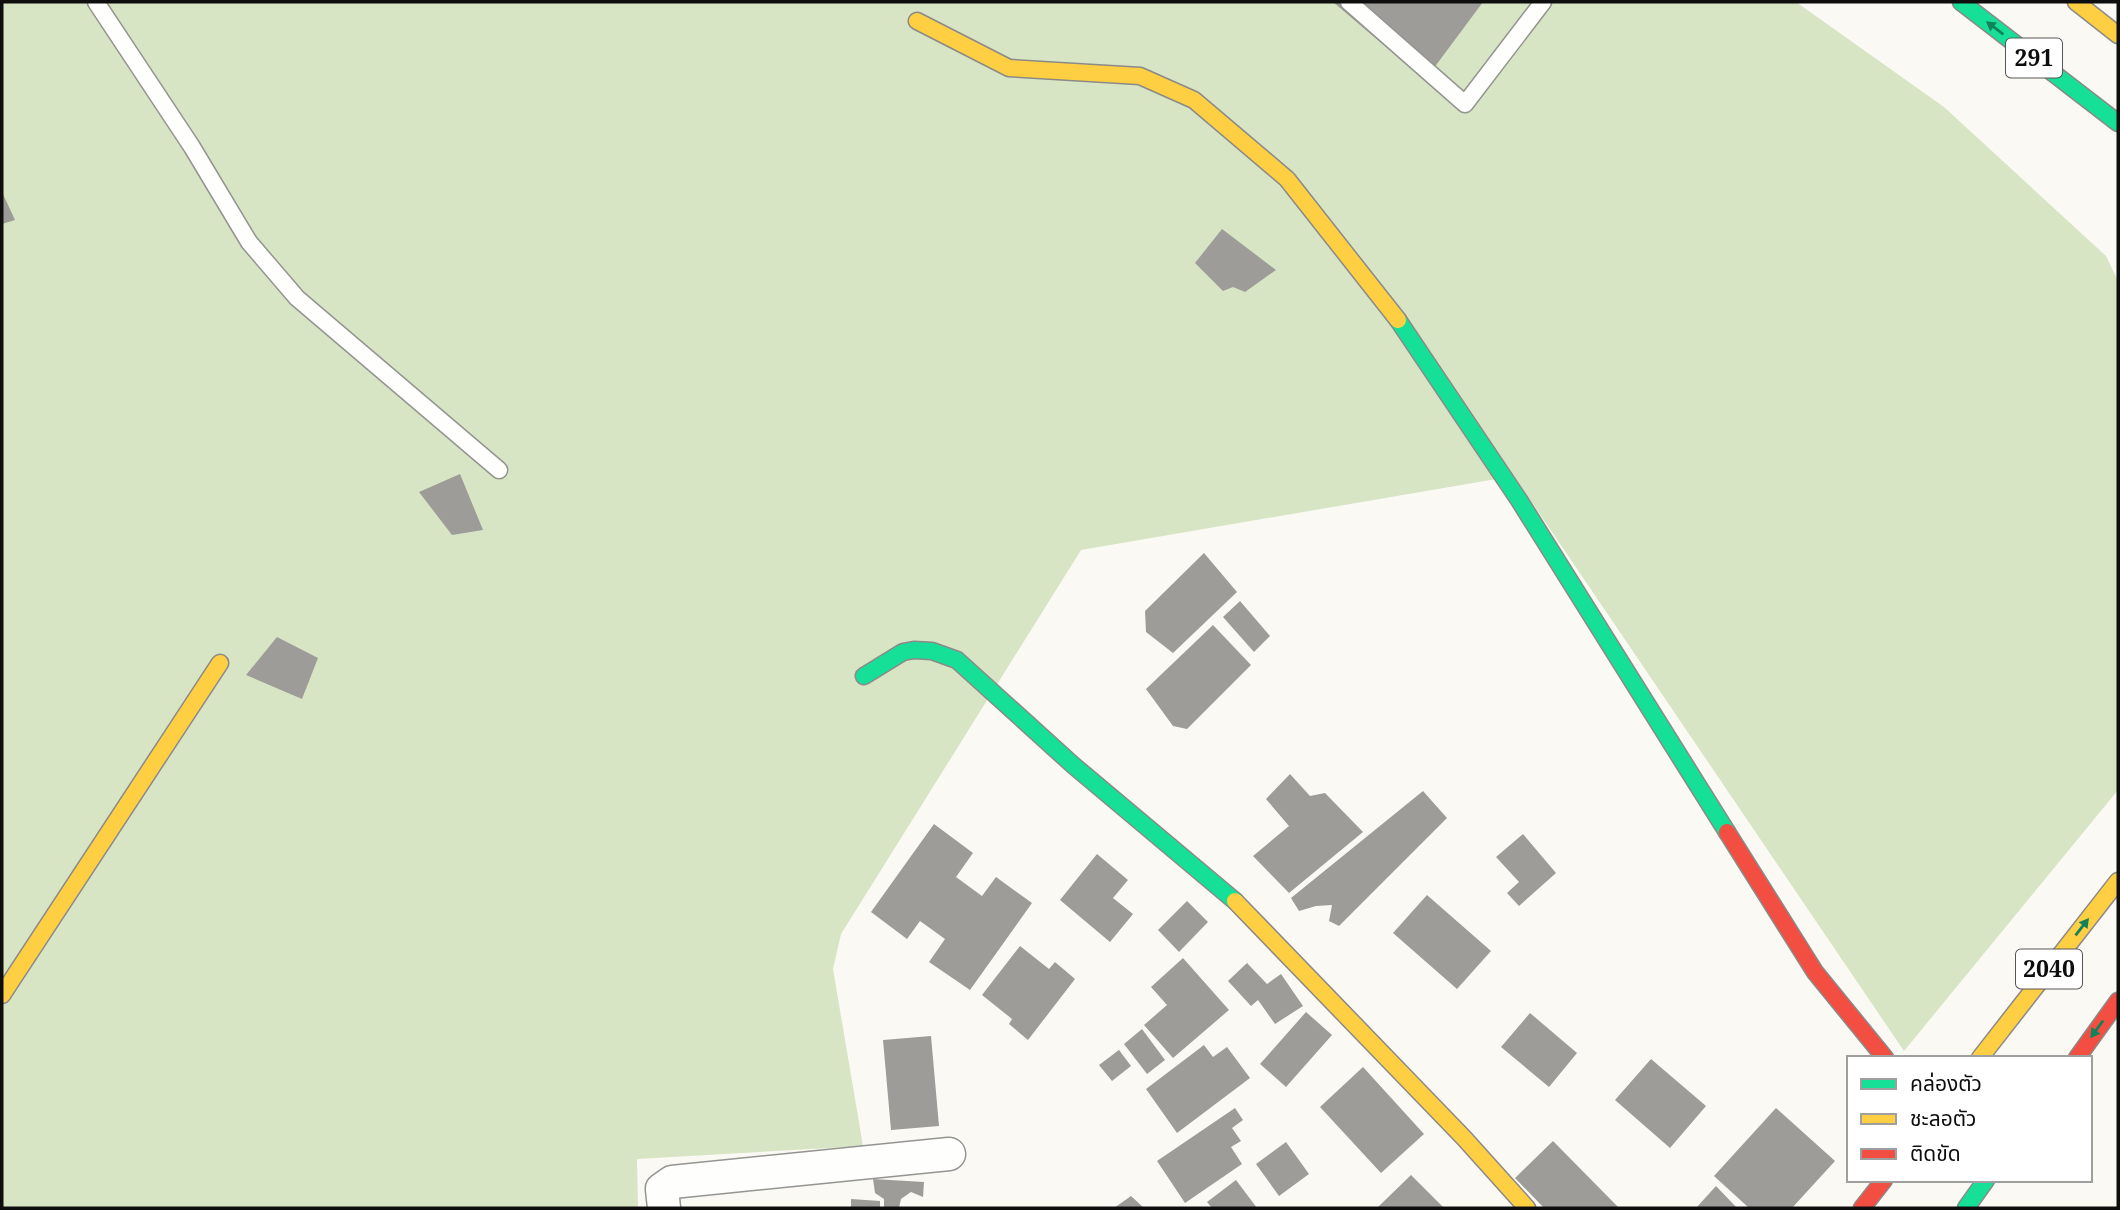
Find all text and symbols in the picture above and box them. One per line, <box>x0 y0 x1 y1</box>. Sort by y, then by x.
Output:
one-way arrow <box>1986 20 2004 35</box>
road number: 291 <box>2006 39 2062 78</box>
one-way arrow <box>2075 918 2089 936</box>
road number: 2040 <box>2016 950 2082 988</box>
one-way arrow <box>2090 1020 2105 1038</box>
legend <box>1847 1056 2092 1182</box>
text: คล่องตัว <box>1910 1069 1982 1097</box>
text: ชะลอตัว <box>1910 1104 1976 1132</box>
text: ติดขัด <box>1910 1139 1961 1167</box>

